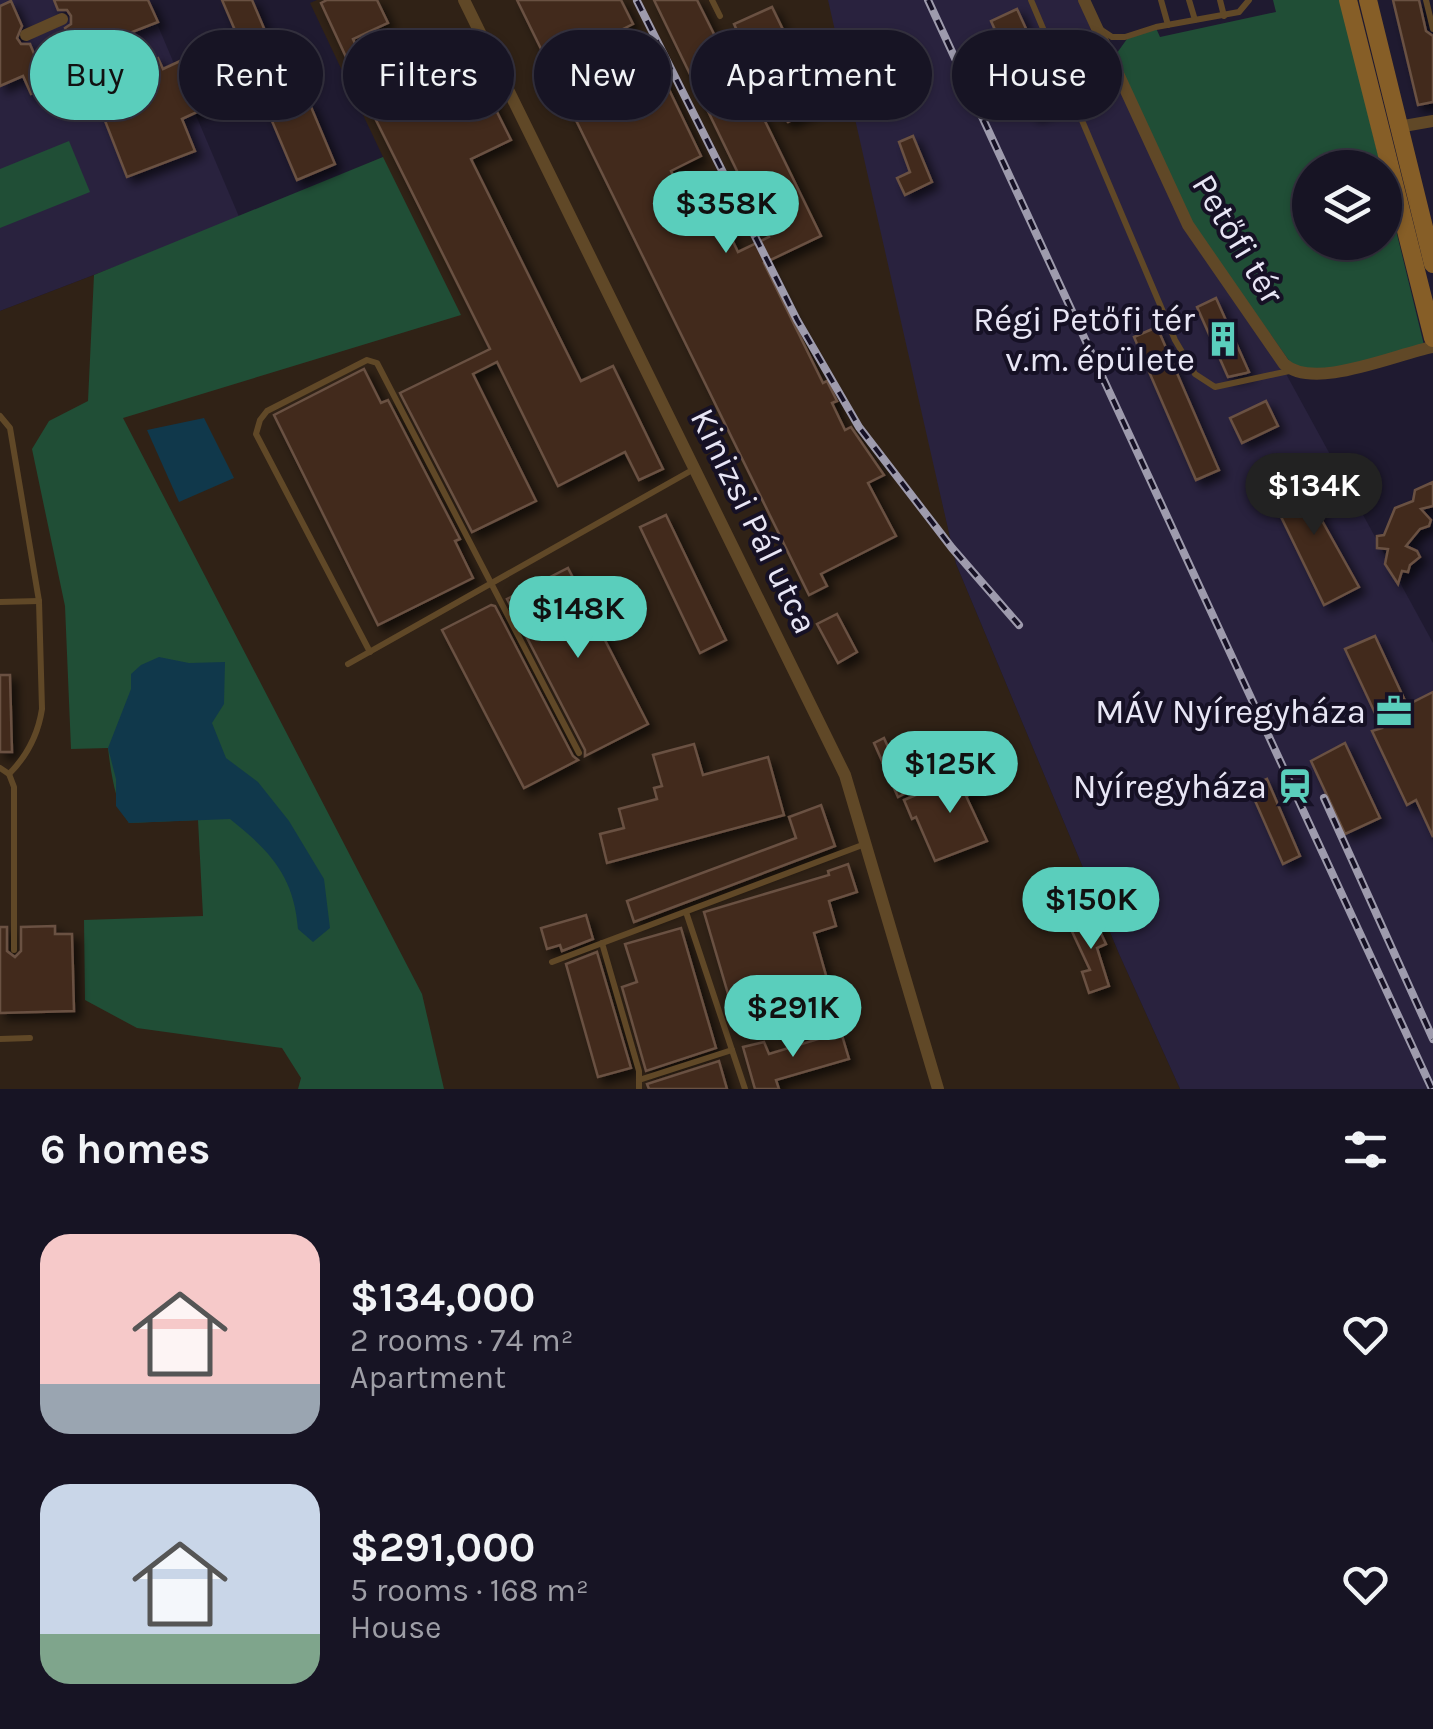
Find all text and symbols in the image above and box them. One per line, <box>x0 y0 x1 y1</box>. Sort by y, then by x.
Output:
chip: Buy <box>30 30 159 120</box>
chip: Rent <box>179 30 323 120</box>
chip: Filters <box>343 30 514 120</box>
chip: New <box>534 30 671 120</box>
chip: Apartment <box>691 30 932 120</box>
chip: House <box>952 30 1122 120</box>
map controls <box>1292 150 1402 260</box>
button: layers <box>1292 150 1402 260</box>
street label: Petőfi tér <box>1183 167 1293 312</box>
pin: $358K <box>656 171 796 256</box>
text: $358K <box>675 185 777 222</box>
place label: Régi Petőfi tér v.m. épülete <box>973 299 1195 380</box>
building icon: Régi Petőfi tér v.m. épülete <box>1204 320 1242 358</box>
street label: Kinizsi Pál utca <box>682 402 826 640</box>
pin: $134K <box>1244 453 1384 538</box>
text: $134K <box>1267 467 1361 504</box>
pin: $148K <box>508 576 648 661</box>
text: $148K <box>531 590 625 627</box>
place label: MÁV Nyíregyháza <box>1095 691 1366 732</box>
office icon: MÁV Nyíregyháza <box>1375 692 1413 730</box>
pin: $125K <box>880 731 1020 816</box>
text: $125K <box>904 745 996 782</box>
place label: Nyíregyháza <box>1073 766 1267 807</box>
station icon: Nyíregyháza <box>1276 767 1314 805</box>
pin: $150K <box>1021 867 1161 952</box>
text: $150K <box>1044 881 1138 918</box>
pin: $291K <box>723 975 863 1060</box>
text: $291K <box>746 989 840 1026</box>
icon: filters <box>1338 1122 1393 1177</box>
text: 6 homes <box>40 1124 210 1174</box>
text: $134,000 <box>350 1272 535 1322</box>
icon: home <box>120 1274 240 1394</box>
icon: heart <box>1338 1307 1393 1362</box>
text: 2 rooms · 74 m² <box>350 1322 574 1359</box>
text: Apartment <box>350 1359 506 1396</box>
text: $291,000 <box>350 1522 535 1572</box>
icon: home <box>120 1524 240 1644</box>
icon: heart <box>1338 1557 1393 1612</box>
text: 5 rooms · 168 m² <box>350 1572 589 1609</box>
text: House <box>350 1609 442 1646</box>

